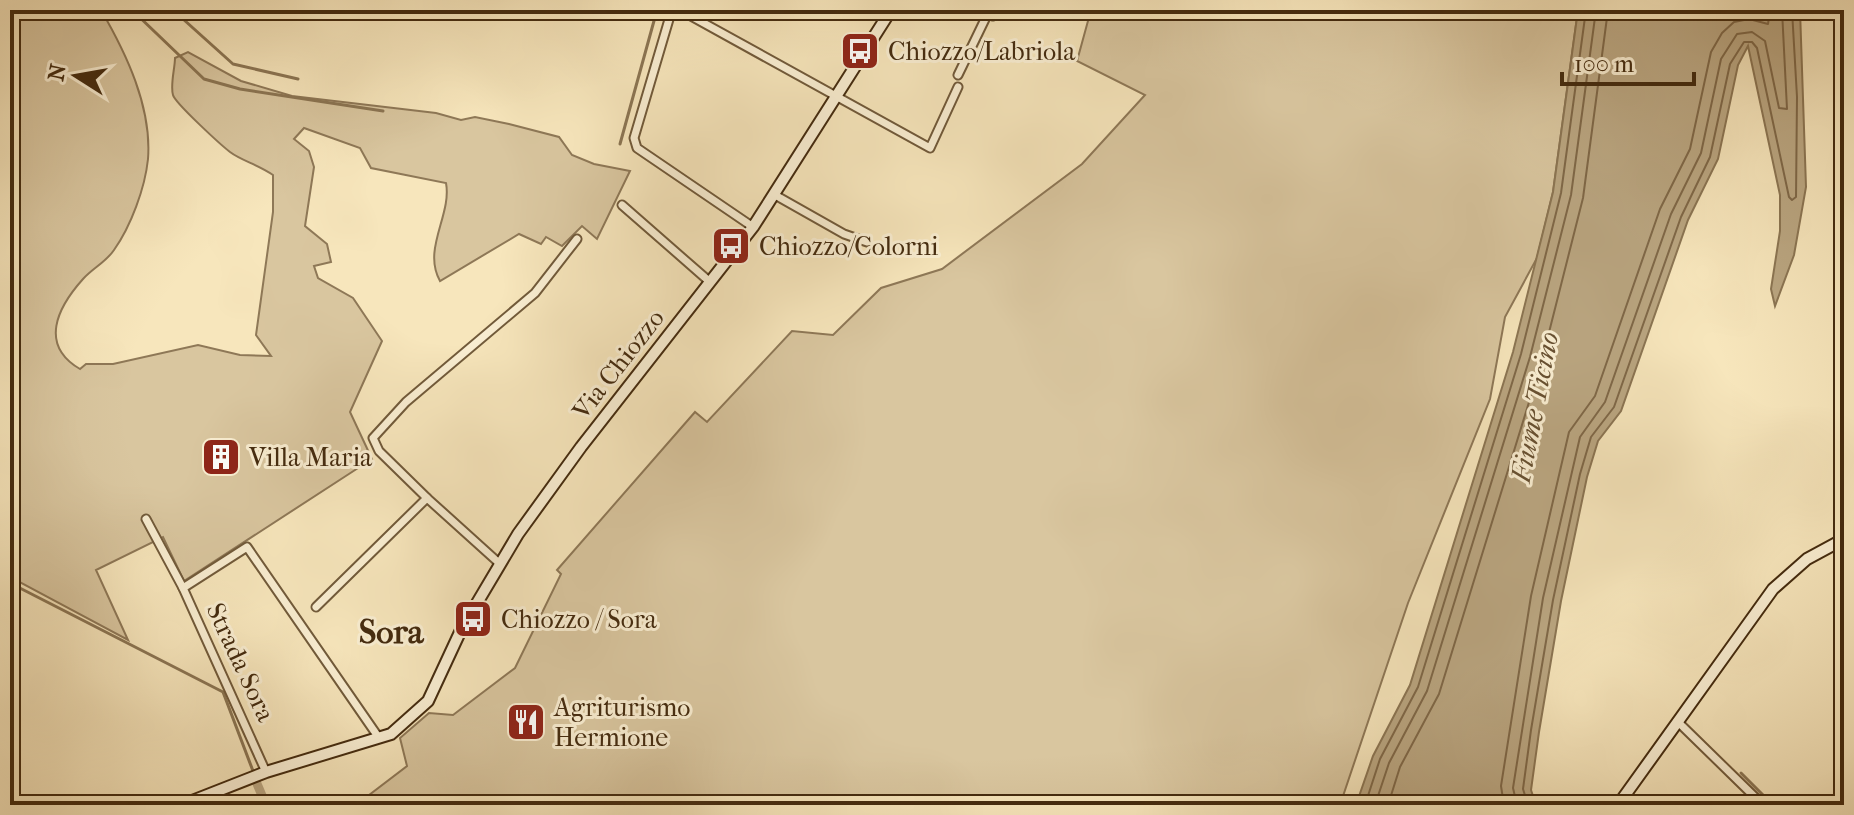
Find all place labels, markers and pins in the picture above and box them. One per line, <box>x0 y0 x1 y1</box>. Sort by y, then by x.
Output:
bus stop icon: Chiozzo/Labriola <box>839 30 881 72</box>
place label: Chiozzo/Labriola <box>888 36 1076 67</box>
bus stop icon: Chiozzo/Colorni <box>710 225 752 267</box>
place label: Chiozzo/Colorni <box>759 231 939 262</box>
building icon: Villa Maria <box>200 436 242 478</box>
place label: Villa Maria <box>248 442 373 473</box>
bus stop icon: Chiozzo / Sora <box>452 598 494 640</box>
place label: Chiozzo / Sora <box>501 604 658 635</box>
place label: Agriturismo Hermione <box>553 692 691 753</box>
restaurant icon: Agriturismo Hermione <box>505 701 547 743</box>

